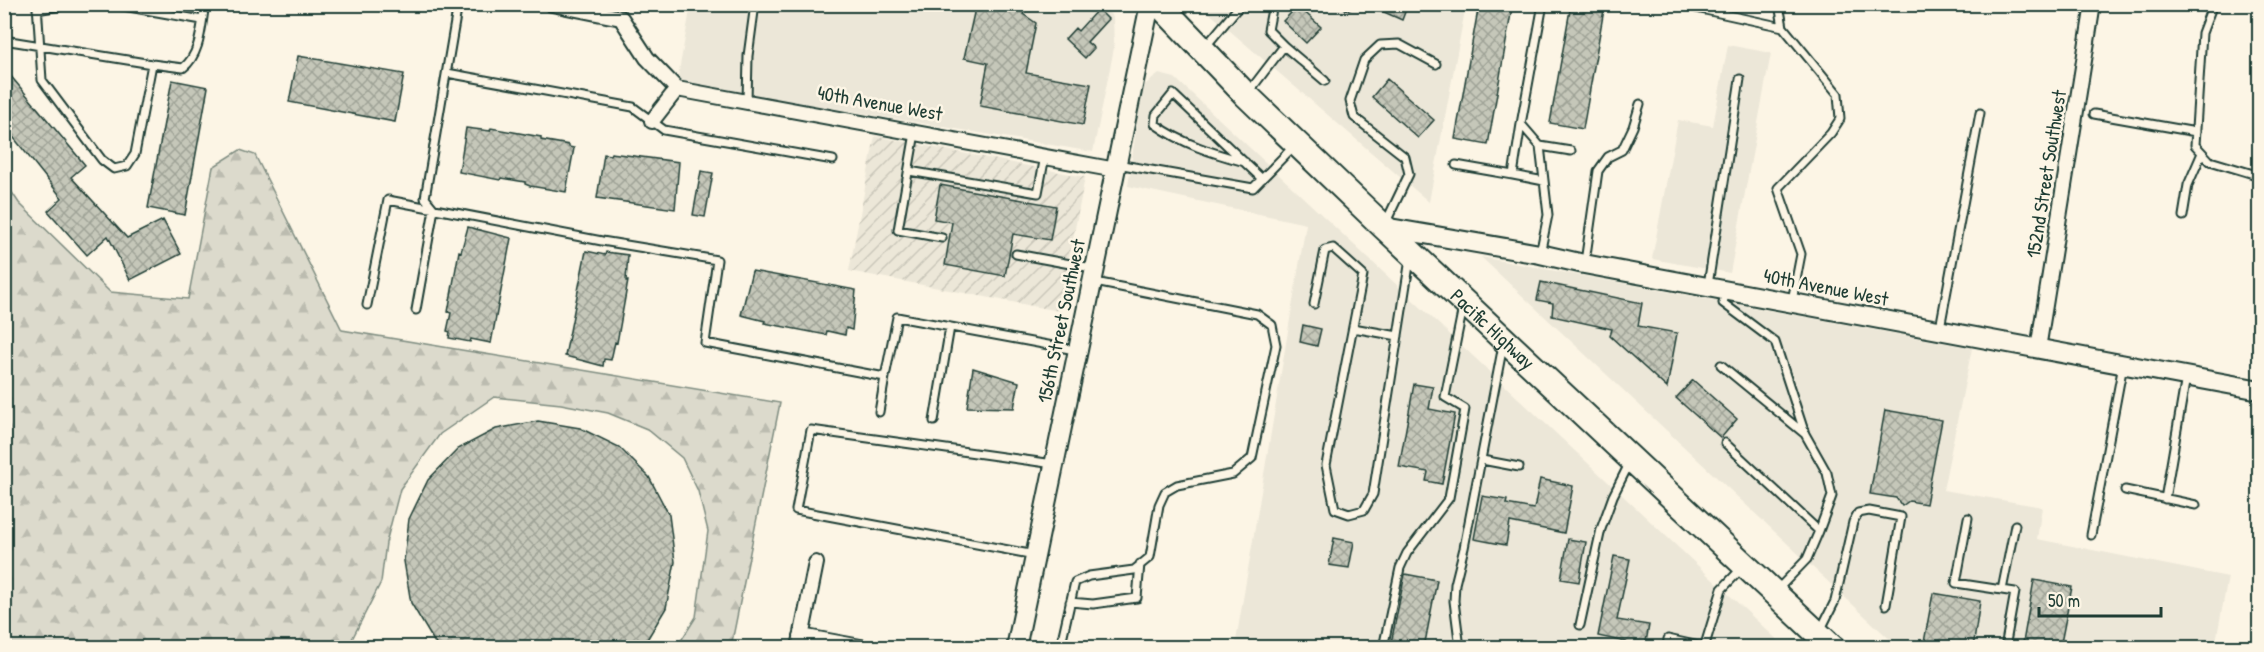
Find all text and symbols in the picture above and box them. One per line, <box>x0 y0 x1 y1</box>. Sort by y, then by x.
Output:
street label: 40th Avenue West <box>815 78 946 127</box>
street label: 152nd Street Southwest <box>2019 87 2072 260</box>
street label: 156th Street Southwest <box>1030 235 1091 405</box>
street label: 40th Avenue West <box>1761 261 1892 312</box>
street label: Pacific Highway <box>1445 282 1541 375</box>
scale bar <box>2039 580 2160 618</box>
text: 50 m <box>2048 588 2080 613</box>

